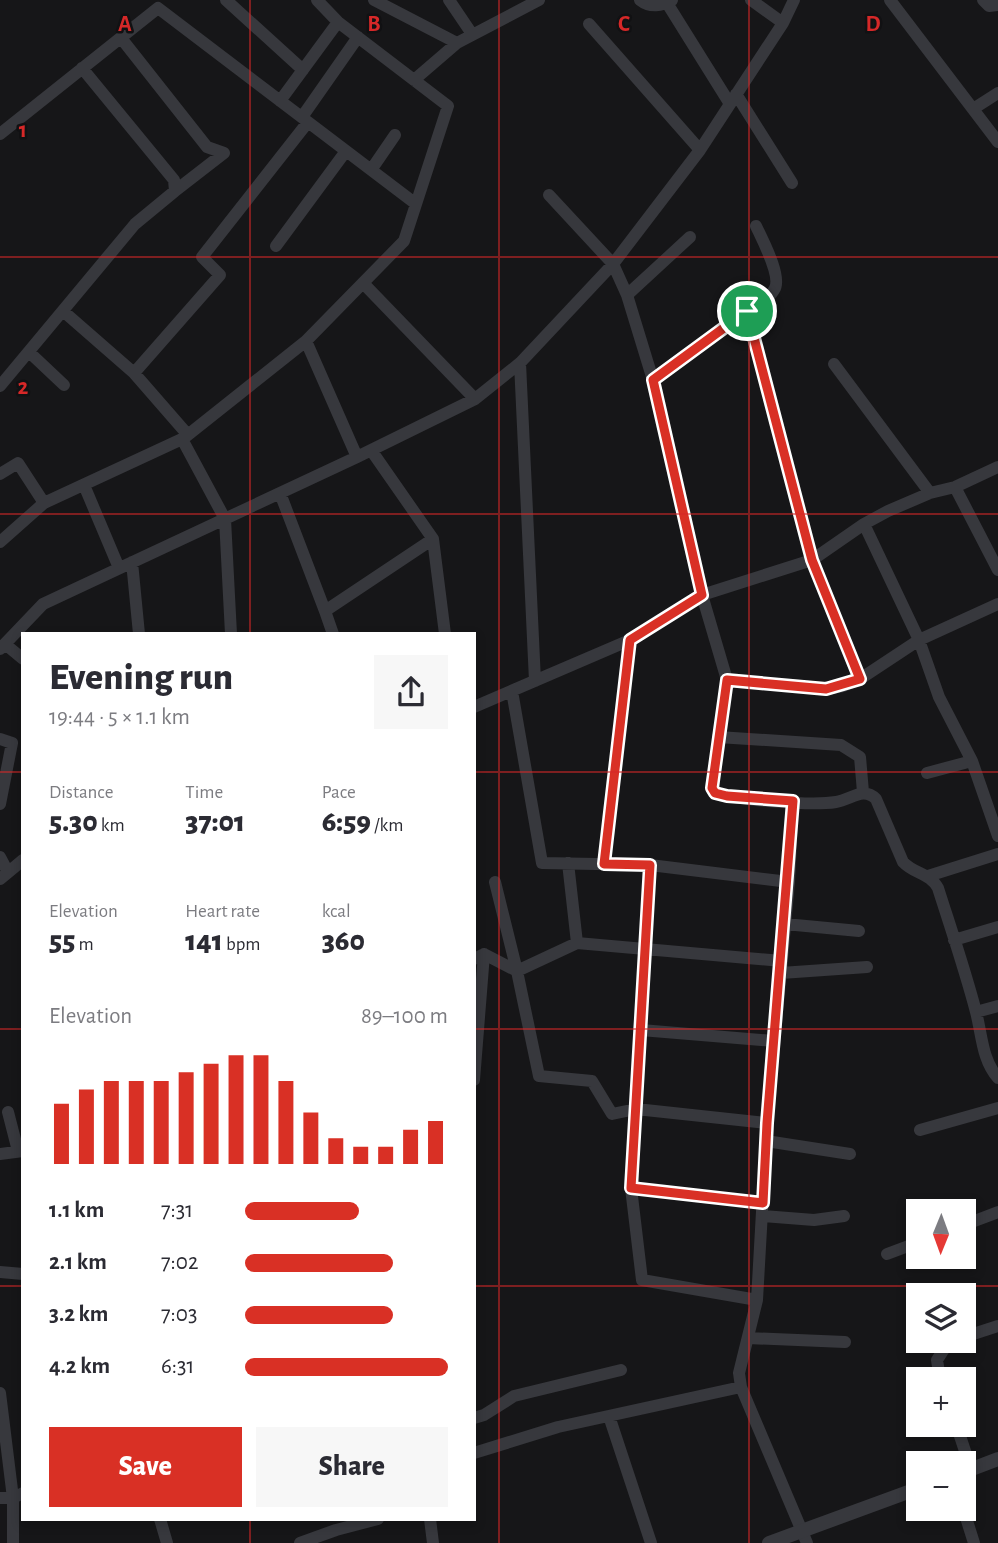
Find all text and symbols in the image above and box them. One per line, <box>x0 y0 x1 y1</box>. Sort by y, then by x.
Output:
text: A <box>118 13 132 36</box>
text: B <box>367 13 381 36</box>
text: C <box>618 13 630 36</box>
text: D <box>865 13 881 36</box>
text: 1 <box>19 119 27 142</box>
pin <box>717 281 777 341</box>
icon: arrive <box>728 292 766 330</box>
text: 2 <box>18 376 29 399</box>
button: share <box>374 655 448 729</box>
text: Evening run <box>49 659 233 697</box>
text: 19:44 · 5 × 1.1 km <box>49 706 190 729</box>
text: Distance <box>49 783 113 802</box>
text: Time <box>185 783 223 802</box>
text: Pace <box>322 783 356 802</box>
text: 5.30 <box>49 807 98 837</box>
text: 37:01 <box>185 807 245 837</box>
text: 6:59 <box>322 807 371 837</box>
text: km <box>98 816 125 835</box>
text: /km <box>371 816 403 835</box>
text: Elevation <box>49 902 118 921</box>
text: Heart rate <box>185 902 260 921</box>
text: kcal <box>322 902 351 921</box>
text: 55 <box>49 926 75 956</box>
text: 141 <box>185 926 223 956</box>
text: 360 <box>322 926 365 956</box>
text: m <box>75 935 94 954</box>
text: bpm <box>223 935 260 954</box>
text: Elevation <box>49 1005 132 1028</box>
text: 89–100 m <box>361 1005 448 1028</box>
text: 1.1 km <box>49 1199 104 1222</box>
text: 7:31 <box>161 1199 193 1222</box>
north arrow <box>906 1199 976 1269</box>
map controls <box>906 1199 976 1521</box>
text: 2.1 km <box>49 1251 107 1274</box>
text: 7:02 <box>161 1251 198 1274</box>
button: layers <box>906 1283 976 1353</box>
text: 3.2 km <box>49 1303 108 1326</box>
text: 7:03 <box>161 1303 197 1326</box>
text: 4.2 km <box>49 1355 110 1378</box>
text: 6:31 <box>161 1355 194 1378</box>
button: + <box>906 1367 976 1437</box>
button: Save <box>49 1427 242 1507</box>
button: Share <box>256 1427 448 1507</box>
button: − <box>906 1451 976 1521</box>

